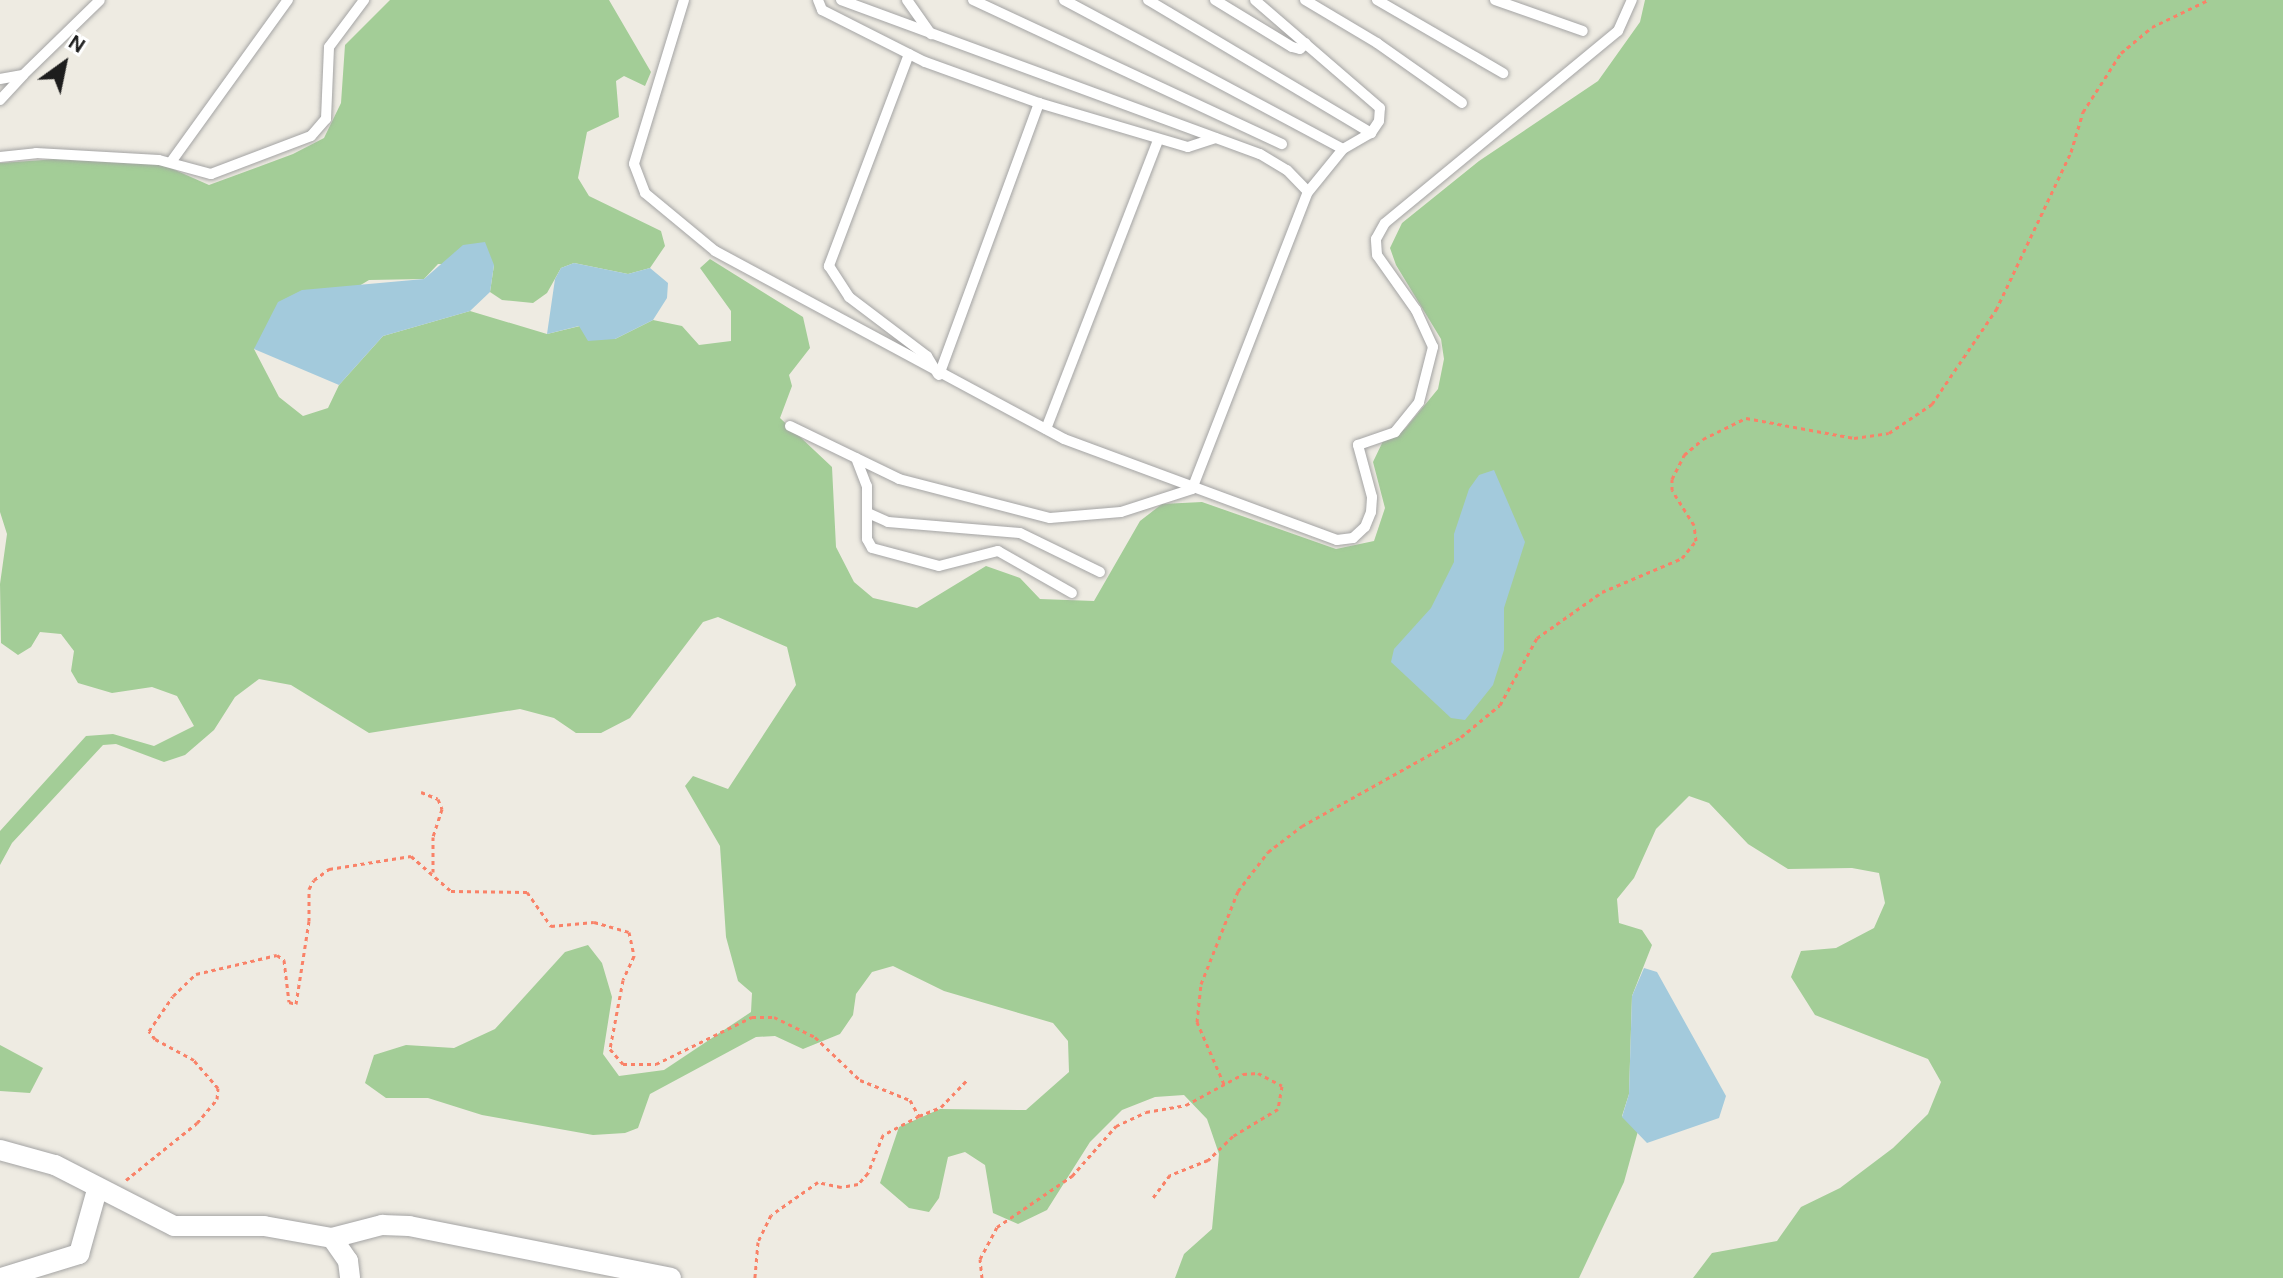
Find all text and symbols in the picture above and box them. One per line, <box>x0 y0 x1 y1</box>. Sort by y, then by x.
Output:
north arrow <box>24 24 104 104</box>
text: N <box>63 29 91 59</box>

